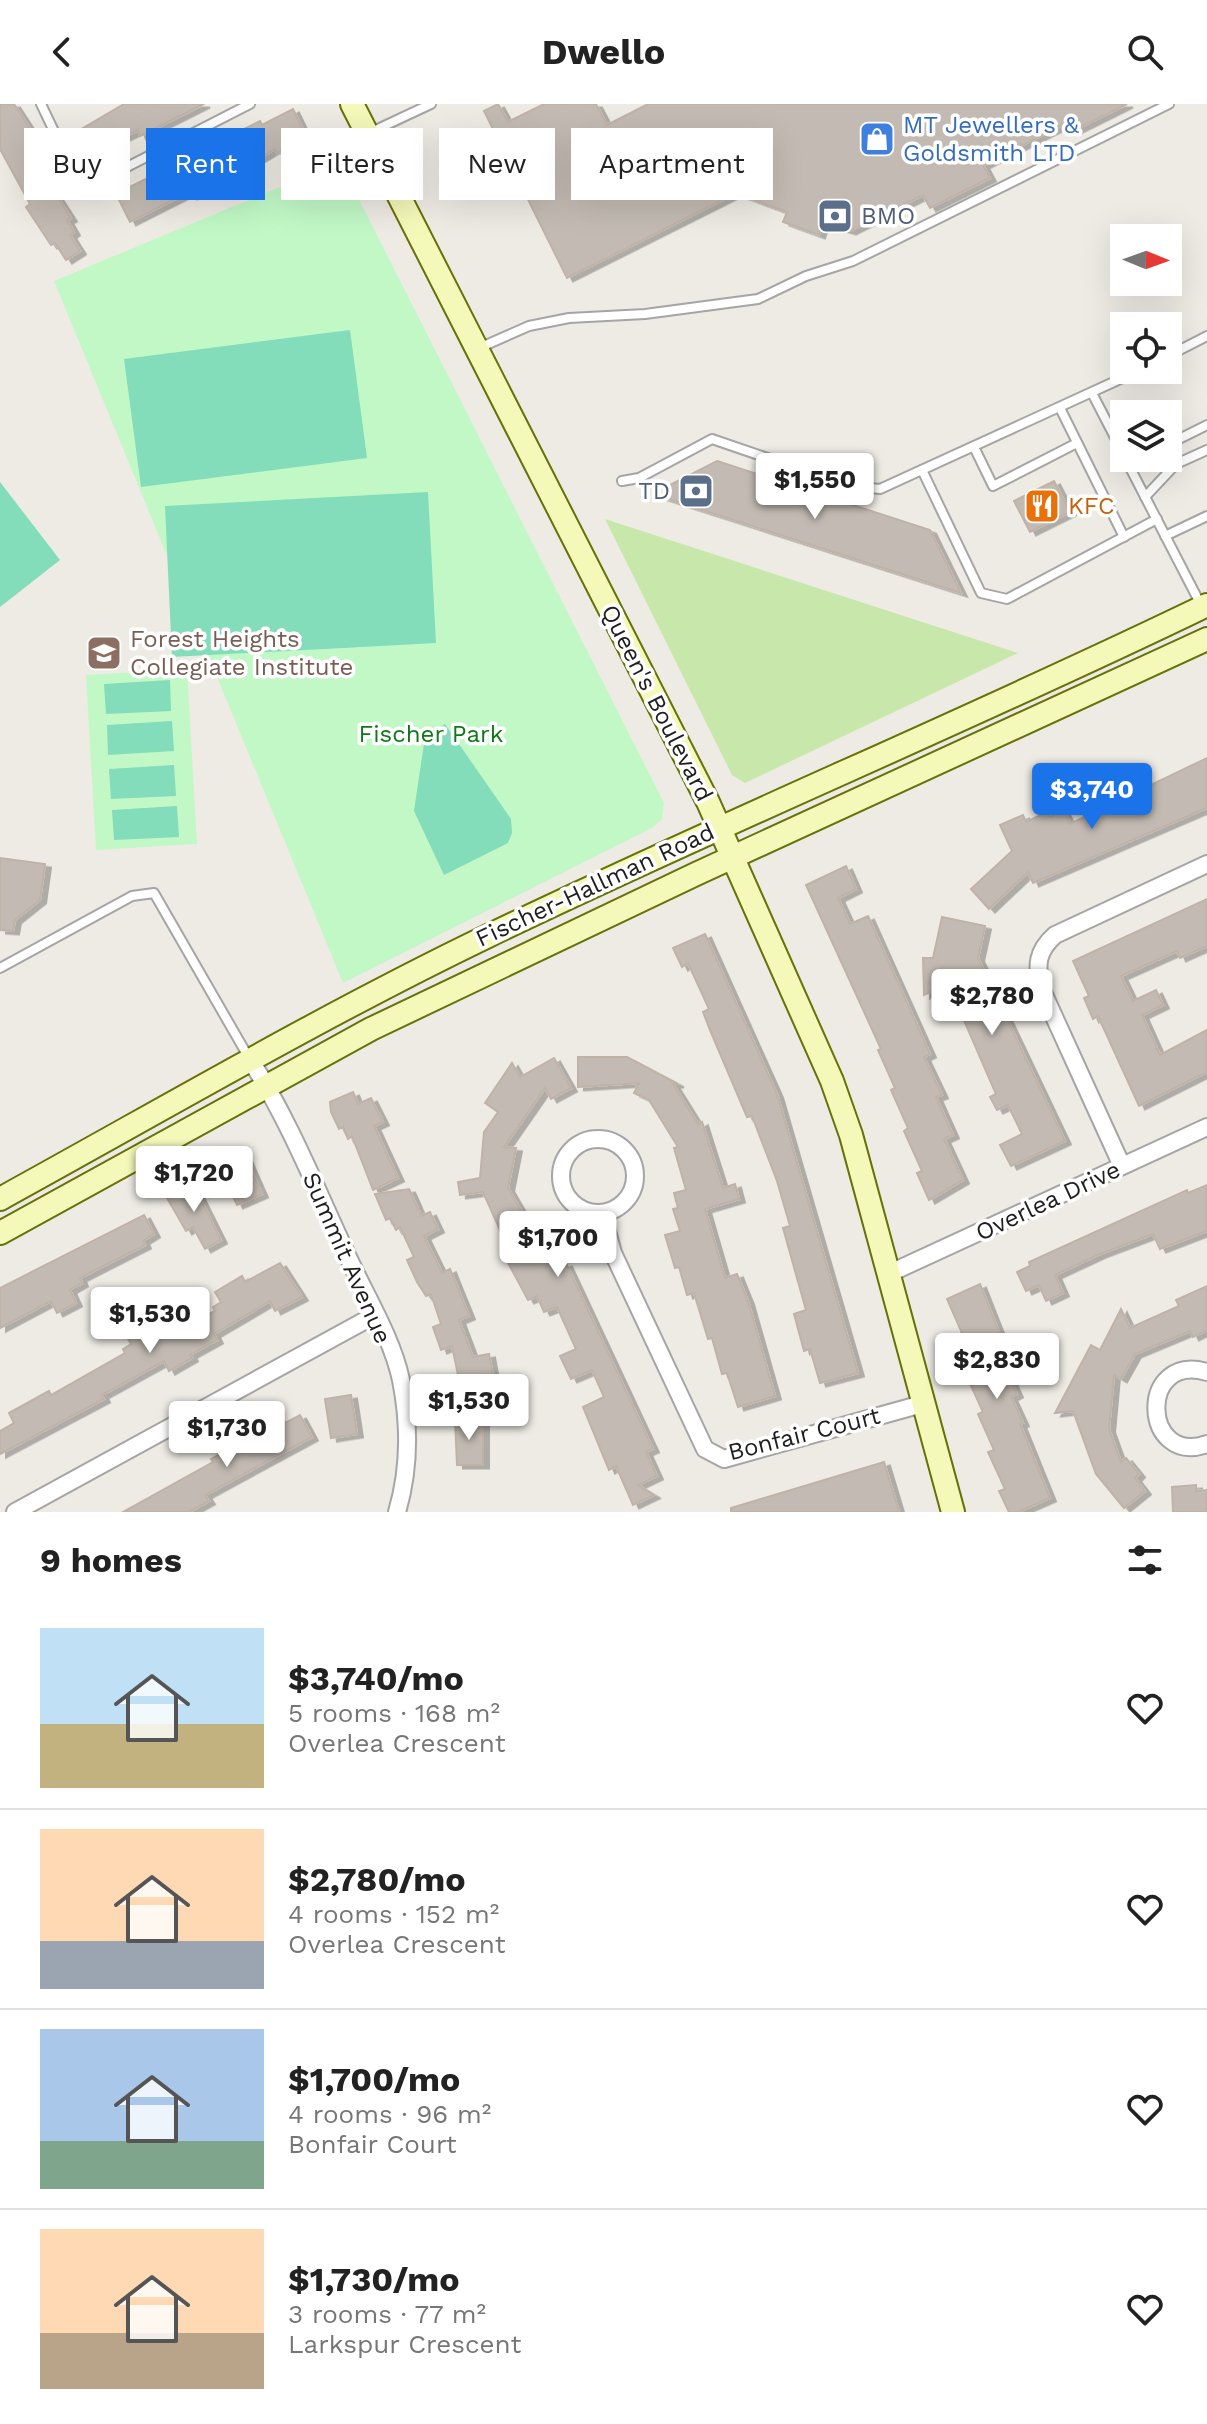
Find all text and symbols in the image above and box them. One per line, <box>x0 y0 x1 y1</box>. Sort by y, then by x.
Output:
icon: back <box>40 30 84 74</box>
icon: search <box>1123 30 1167 74</box>
text: Dwello <box>542 31 665 73</box>
place label: MT Jewellers & Goldsmith LTD <box>903 111 1080 167</box>
shop icon: MT Jewellers & Goldsmith LTD <box>858 120 896 158</box>
chip: Buy <box>24 128 130 200</box>
chip: Rent <box>146 128 265 200</box>
chip: Filters <box>281 128 423 200</box>
chip: New <box>439 128 555 200</box>
chip: Apartment <box>571 128 773 200</box>
bank icon: BMO <box>816 197 854 235</box>
place label: BMO <box>861 202 915 230</box>
north arrow <box>1110 224 1182 296</box>
map controls <box>1110 224 1182 472</box>
button: locate <box>1110 312 1182 384</box>
button: layers <box>1110 400 1182 472</box>
pin: $1,550 <box>750 453 880 521</box>
text: $1,550 <box>774 464 856 494</box>
bank icon: TD <box>677 472 715 510</box>
place label: TD <box>638 477 670 505</box>
restaurant icon: KFC <box>1023 487 1061 525</box>
place label: KFC <box>1068 492 1115 520</box>
street label: Queen's Boulevard <box>595 600 719 806</box>
place label: Forest Heights Collegiate Institute <box>130 625 353 681</box>
school or university icon: Forest Heights Collegiate Institute <box>85 634 123 672</box>
park label: Fischer Park <box>359 720 504 748</box>
pin: $3,740 <box>1027 763 1157 831</box>
text: $3,740 <box>1050 774 1134 804</box>
street label: Fischer-Hallman Road <box>471 817 719 953</box>
pin: $2,780 <box>927 969 1057 1037</box>
text: $2,780 <box>949 980 1035 1010</box>
pin: $1,720 <box>129 1146 259 1214</box>
street label: Overlea Drive <box>971 1155 1125 1247</box>
text: $1,720 <box>154 1157 234 1187</box>
street label: Summit Avenue <box>297 1168 397 1348</box>
pin: $1,700 <box>493 1211 623 1279</box>
text: $1,700 <box>517 1222 599 1252</box>
pin: $1,530 <box>85 1287 215 1355</box>
text: $1,530 <box>109 1298 191 1328</box>
pin: $2,830 <box>932 1333 1062 1401</box>
text: $2,830 <box>953 1344 1041 1374</box>
pin: $1,530 <box>404 1374 534 1442</box>
text: $1,530 <box>428 1385 510 1415</box>
pin: $1,730 <box>162 1401 292 1469</box>
street label: Bonfair Court <box>725 1402 883 1466</box>
text: $1,730 <box>187 1412 267 1442</box>
icon: filters <box>1123 1538 1167 1582</box>
text: 9 homes <box>40 1540 182 1580</box>
text: $3,740/mo <box>288 1658 464 1698</box>
icon: home <box>104 1660 200 1756</box>
icon: heart <box>1123 1686 1167 1730</box>
text: 5 rooms · 168 m² <box>288 1698 500 1728</box>
text: Overlea Crescent <box>288 1728 506 1758</box>
text: $2,780/mo <box>288 1859 466 1899</box>
icon: home <box>104 1861 200 1957</box>
icon: heart <box>1123 1887 1167 1931</box>
text: 4 rooms · 152 m² <box>288 1899 499 1929</box>
text: Overlea Crescent <box>288 1929 506 1959</box>
text: $1,700/mo <box>288 2059 460 2099</box>
icon: home <box>104 2061 200 2157</box>
icon: heart <box>1123 2087 1167 2131</box>
text: 4 rooms · 96 m² <box>288 2099 491 2129</box>
text: Bonfair Court <box>288 2129 457 2159</box>
text: $1,730/mo <box>288 2259 460 2299</box>
icon: home <box>104 2261 200 2357</box>
icon: heart <box>1123 2287 1167 2331</box>
text: 3 rooms · 77 m² <box>288 2299 486 2329</box>
text: Larkspur Crescent <box>288 2329 521 2359</box>

